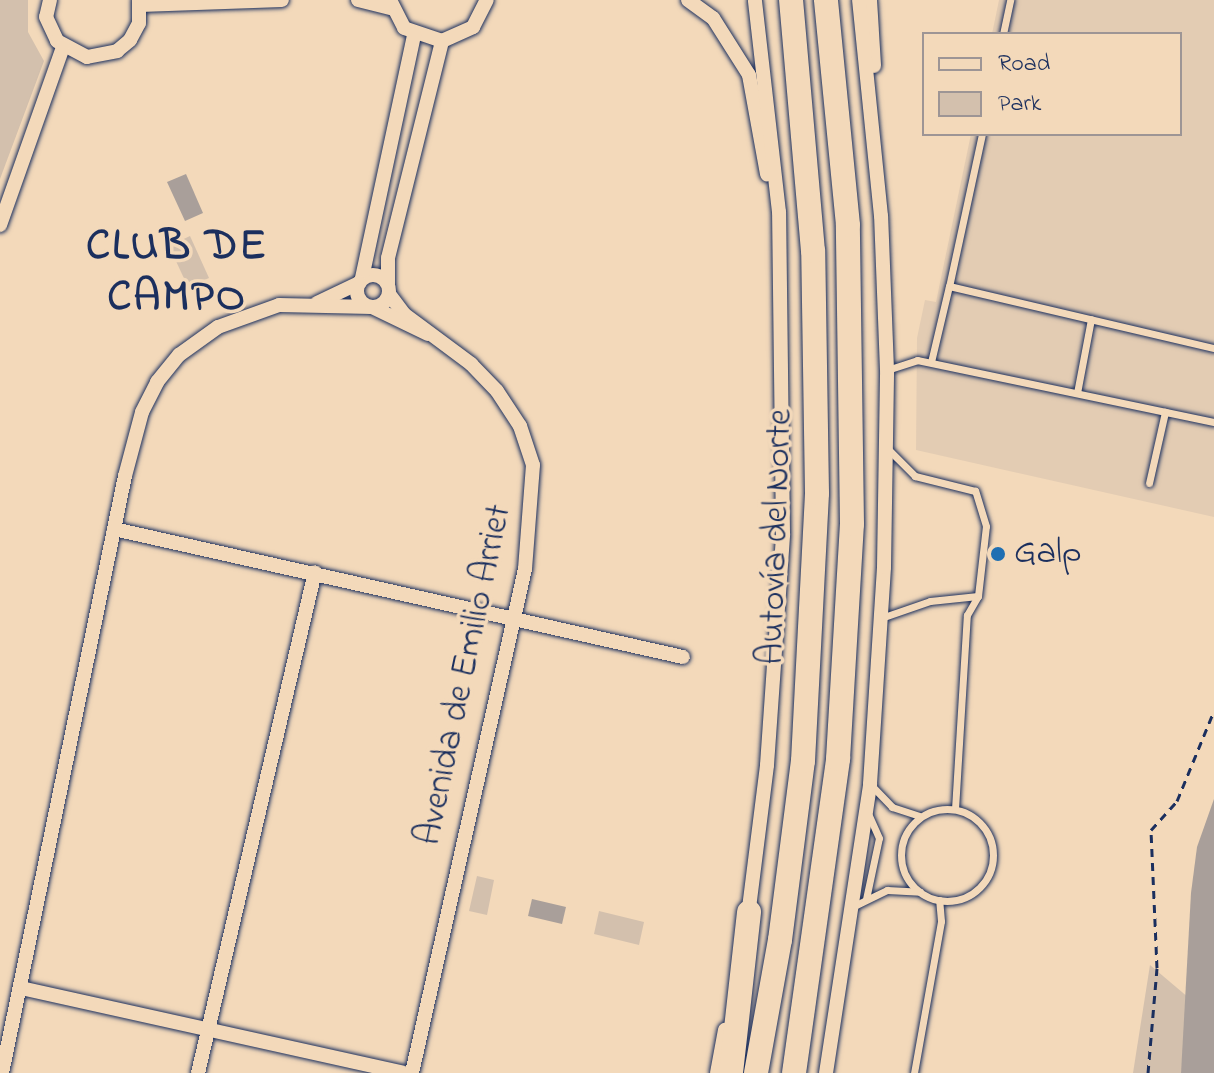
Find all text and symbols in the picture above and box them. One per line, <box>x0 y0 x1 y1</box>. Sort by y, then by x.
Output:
legend <box>922 32 1182 136</box>
text: Road <box>998 47 1050 82</box>
text: Park <box>998 87 1041 122</box>
district label: CLUB DE CAMPO <box>86 222 268 325</box>
street label: Autovía del Norte <box>751 408 803 666</box>
street label: Avenida de Emilio Arriet <box>408 501 522 849</box>
place label: Galp <box>1014 532 1082 576</box>
marker: Galp <box>989 545 1007 563</box>

